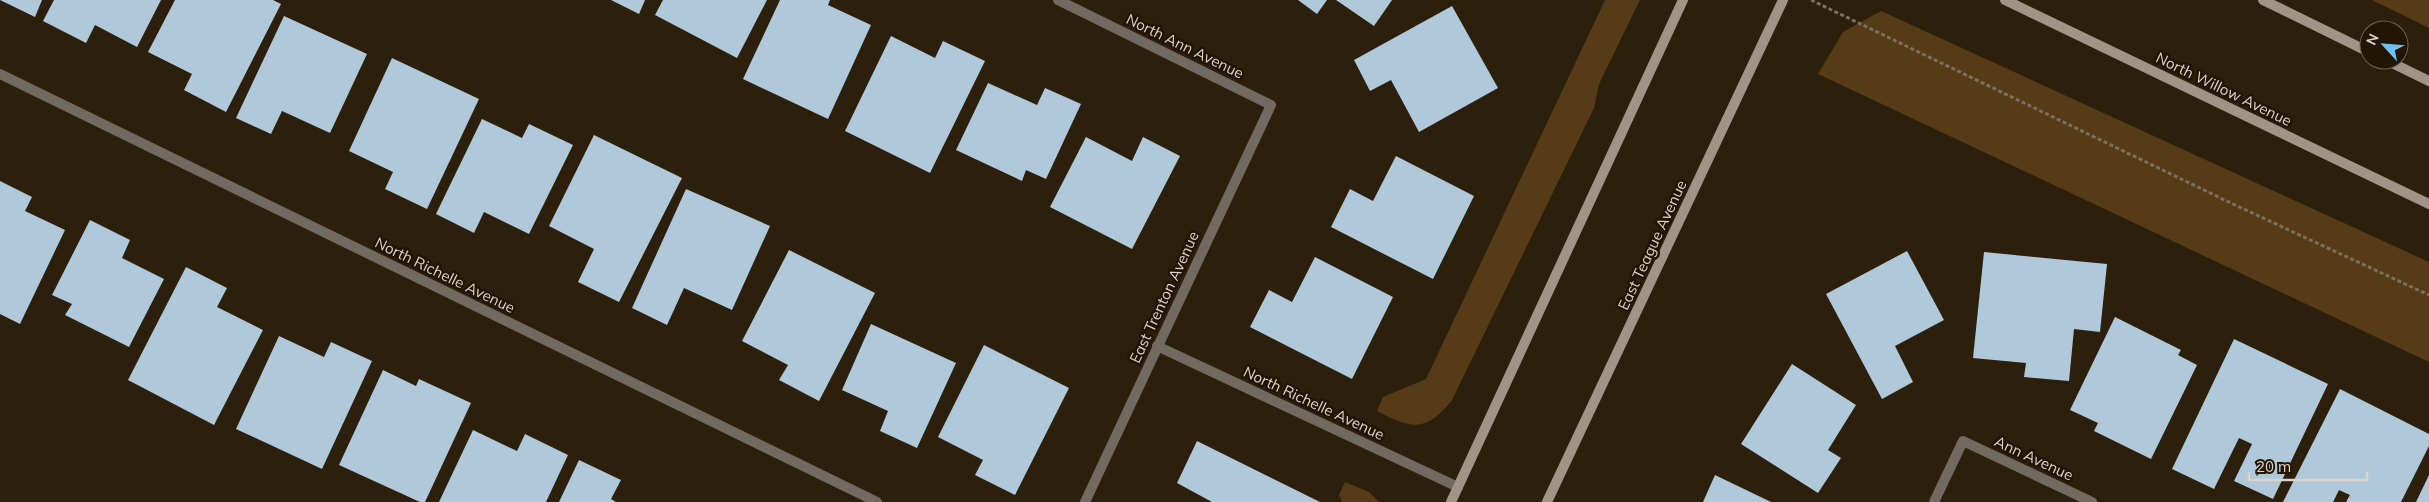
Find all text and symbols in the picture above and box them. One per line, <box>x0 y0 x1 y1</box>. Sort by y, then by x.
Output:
street label: North Ann Avenue <box>1123 9 1247 83</box>
north arrow <box>2359 20 2409 70</box>
text: N <box>2362 31 2383 48</box>
street label: North Willow Avenue <box>2153 48 2295 130</box>
street label: East Teague Avenue <box>1614 177 1690 313</box>
street label: East Trenton Avenue <box>1125 228 1203 366</box>
street label: North Richelle Avenue <box>372 233 518 317</box>
street label: North Richelle Avenue <box>1240 362 1388 444</box>
street label: Ann Avenue <box>1992 431 2076 485</box>
scale bar <box>2249 450 2366 482</box>
text: 20 m <box>2256 457 2291 476</box>

